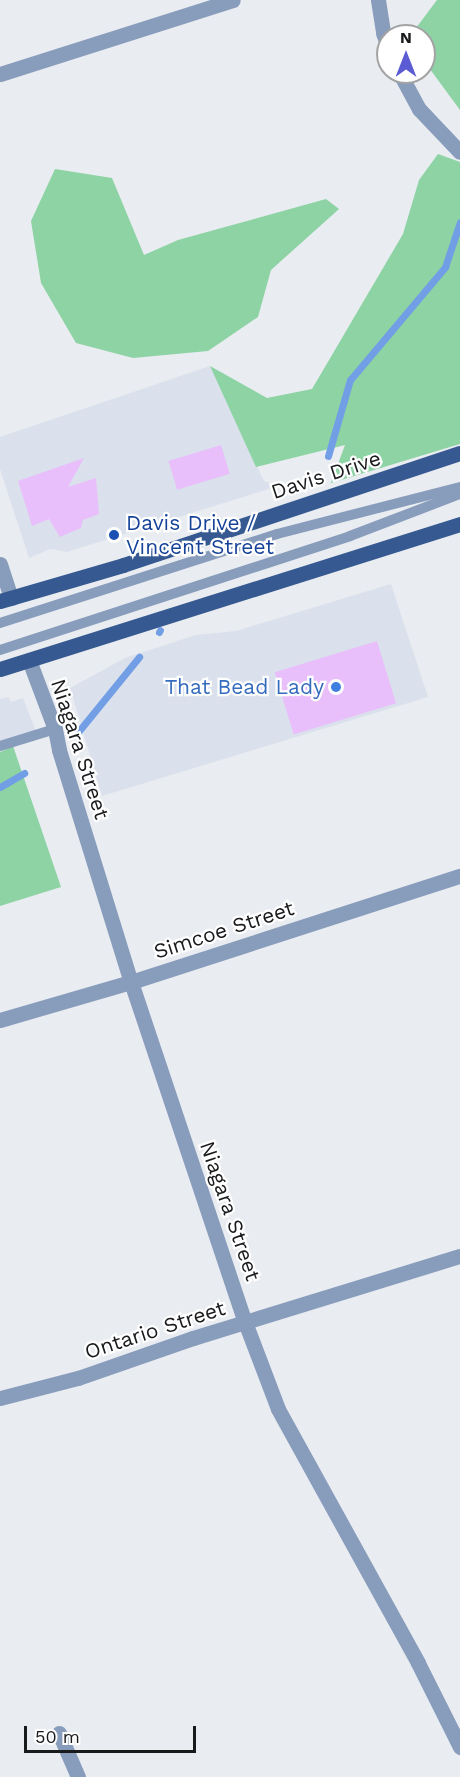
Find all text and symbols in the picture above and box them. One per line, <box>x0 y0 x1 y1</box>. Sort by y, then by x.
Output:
north arrow <box>376 24 436 84</box>
text: N <box>400 28 412 47</box>
street label: Davis Drive <box>268 445 384 505</box>
place label: Davis Drive / Vincent Street <box>126 510 274 560</box>
marker: Davis Drive / Vincent Street <box>107 528 121 542</box>
place label: That Bead Lady <box>165 674 324 700</box>
street label: Niagara Street <box>45 675 115 823</box>
marker: That Bead Lady <box>329 680 343 694</box>
street label: Simcoe Street <box>151 895 297 965</box>
street label: Niagara Street <box>194 1138 266 1284</box>
street label: Ontario Street <box>82 1295 228 1365</box>
scale bar <box>27 1714 200 1752</box>
text: 50 m <box>35 1726 80 1747</box>

